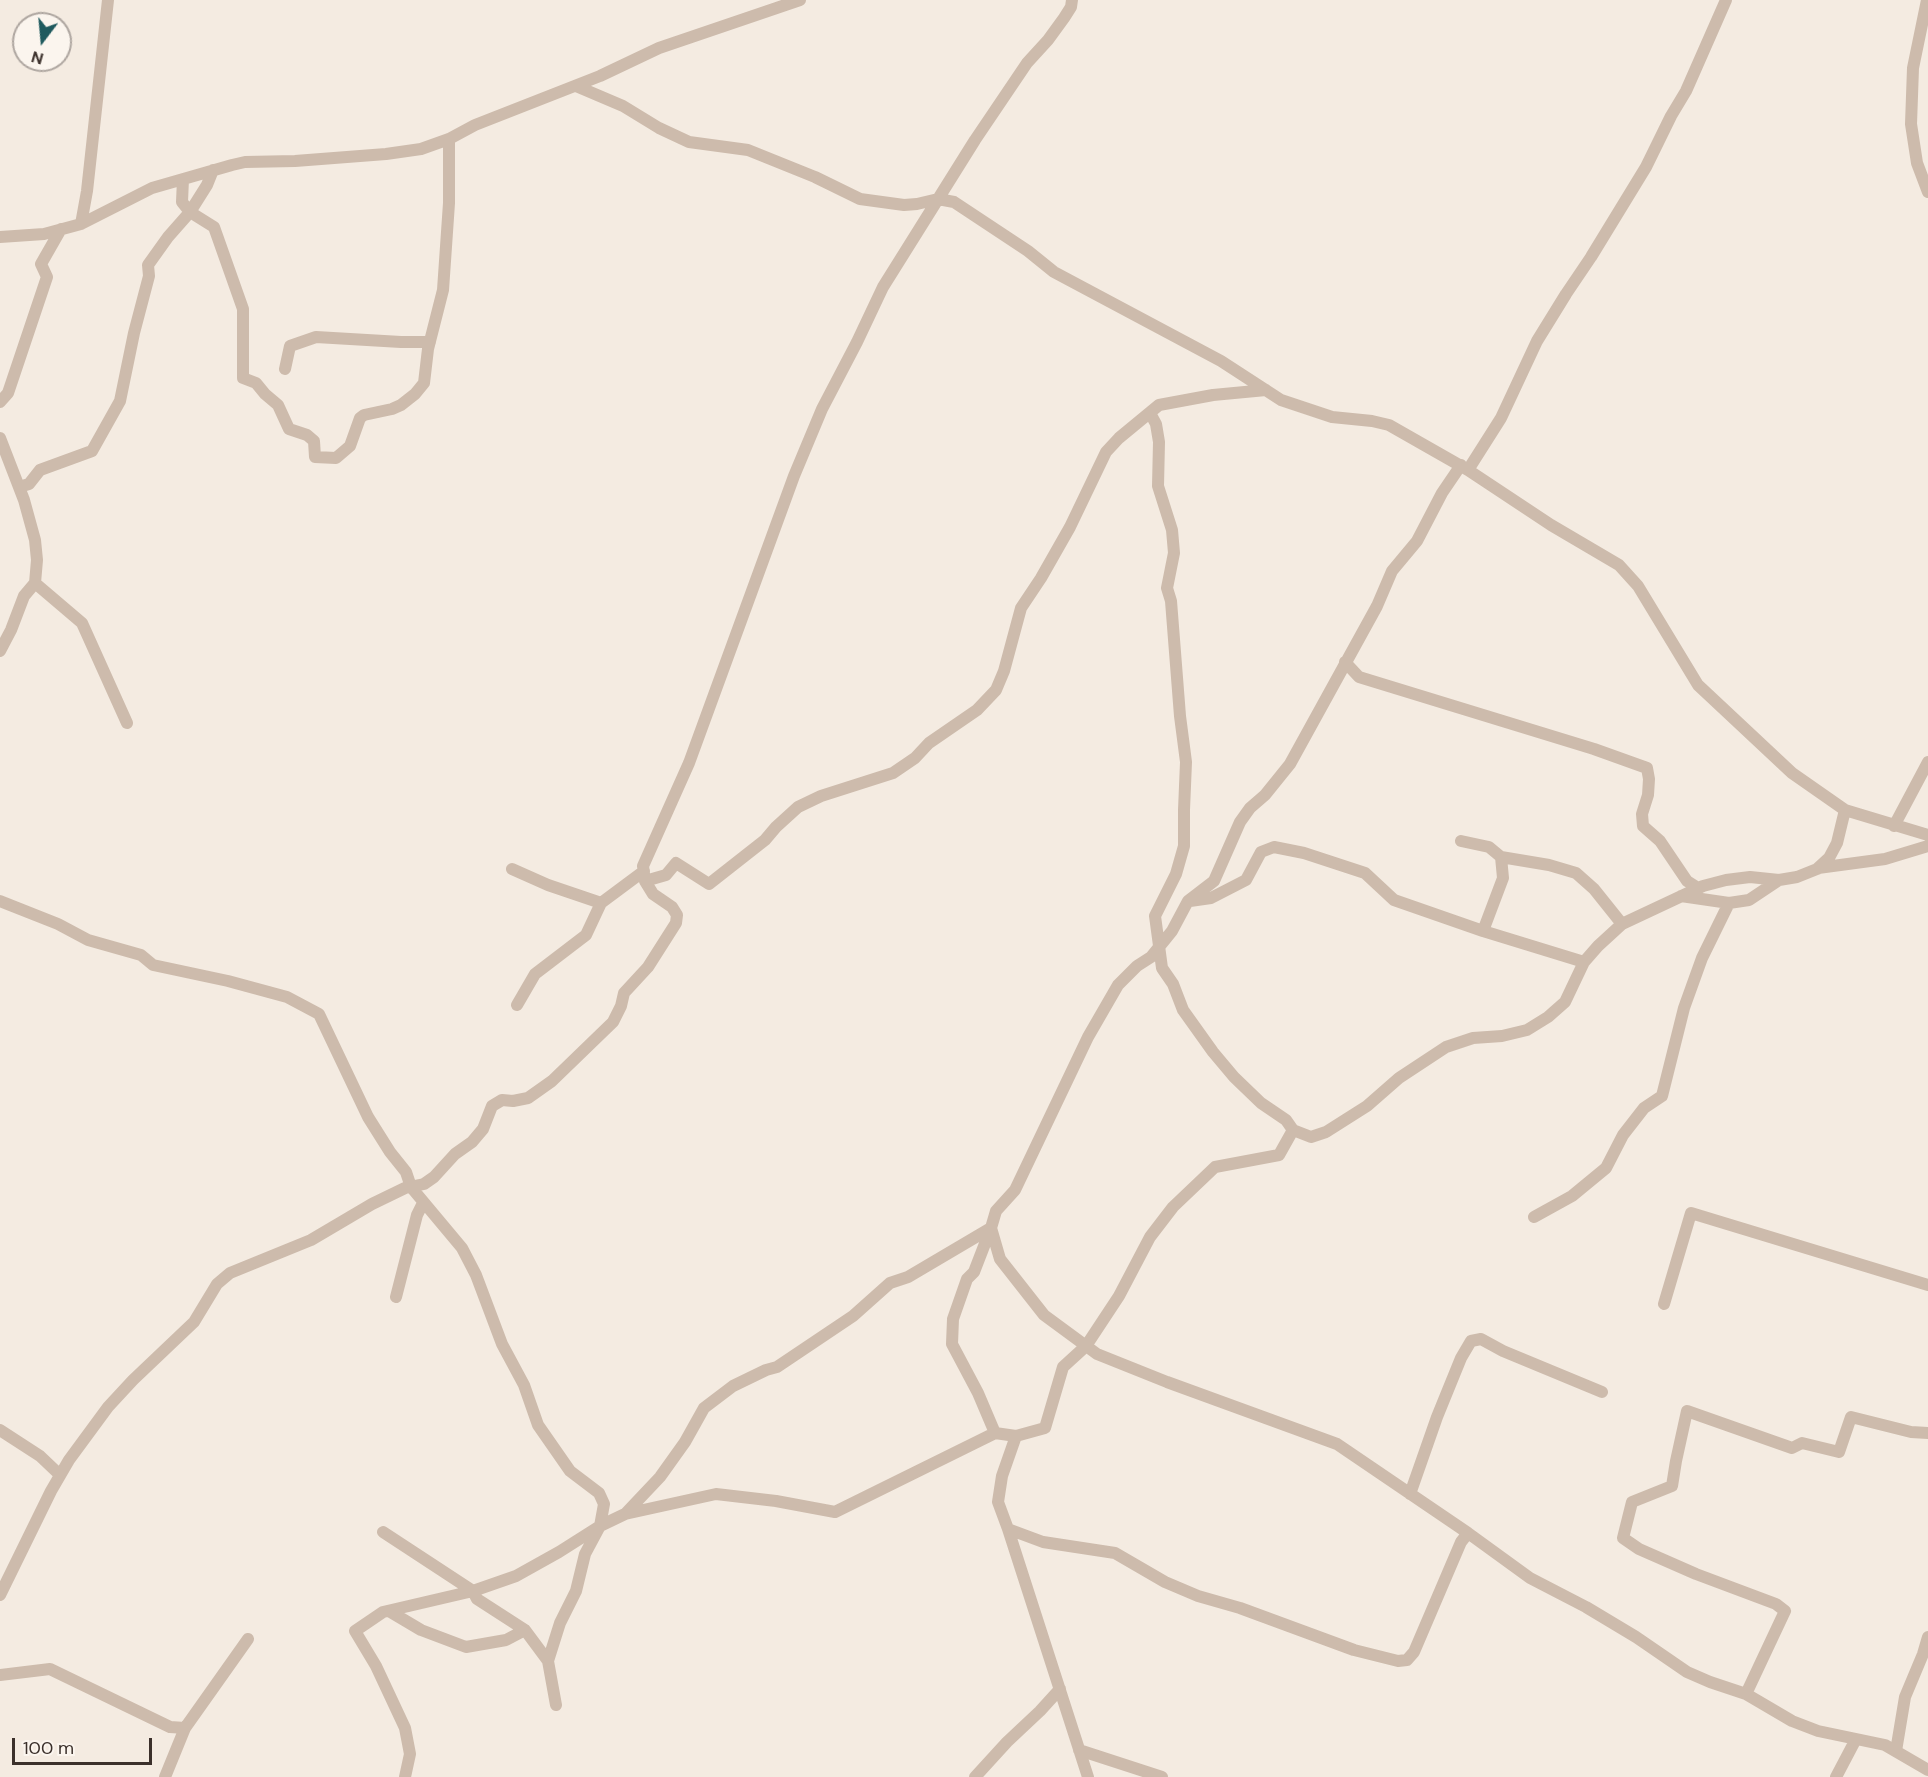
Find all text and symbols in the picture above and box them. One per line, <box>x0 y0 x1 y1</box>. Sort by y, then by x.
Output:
north arrow <box>12 12 72 72</box>
text: N <box>29 46 46 70</box>
scale bar <box>15 1726 154 1764</box>
text: 100 m <box>23 1736 74 1760</box>

